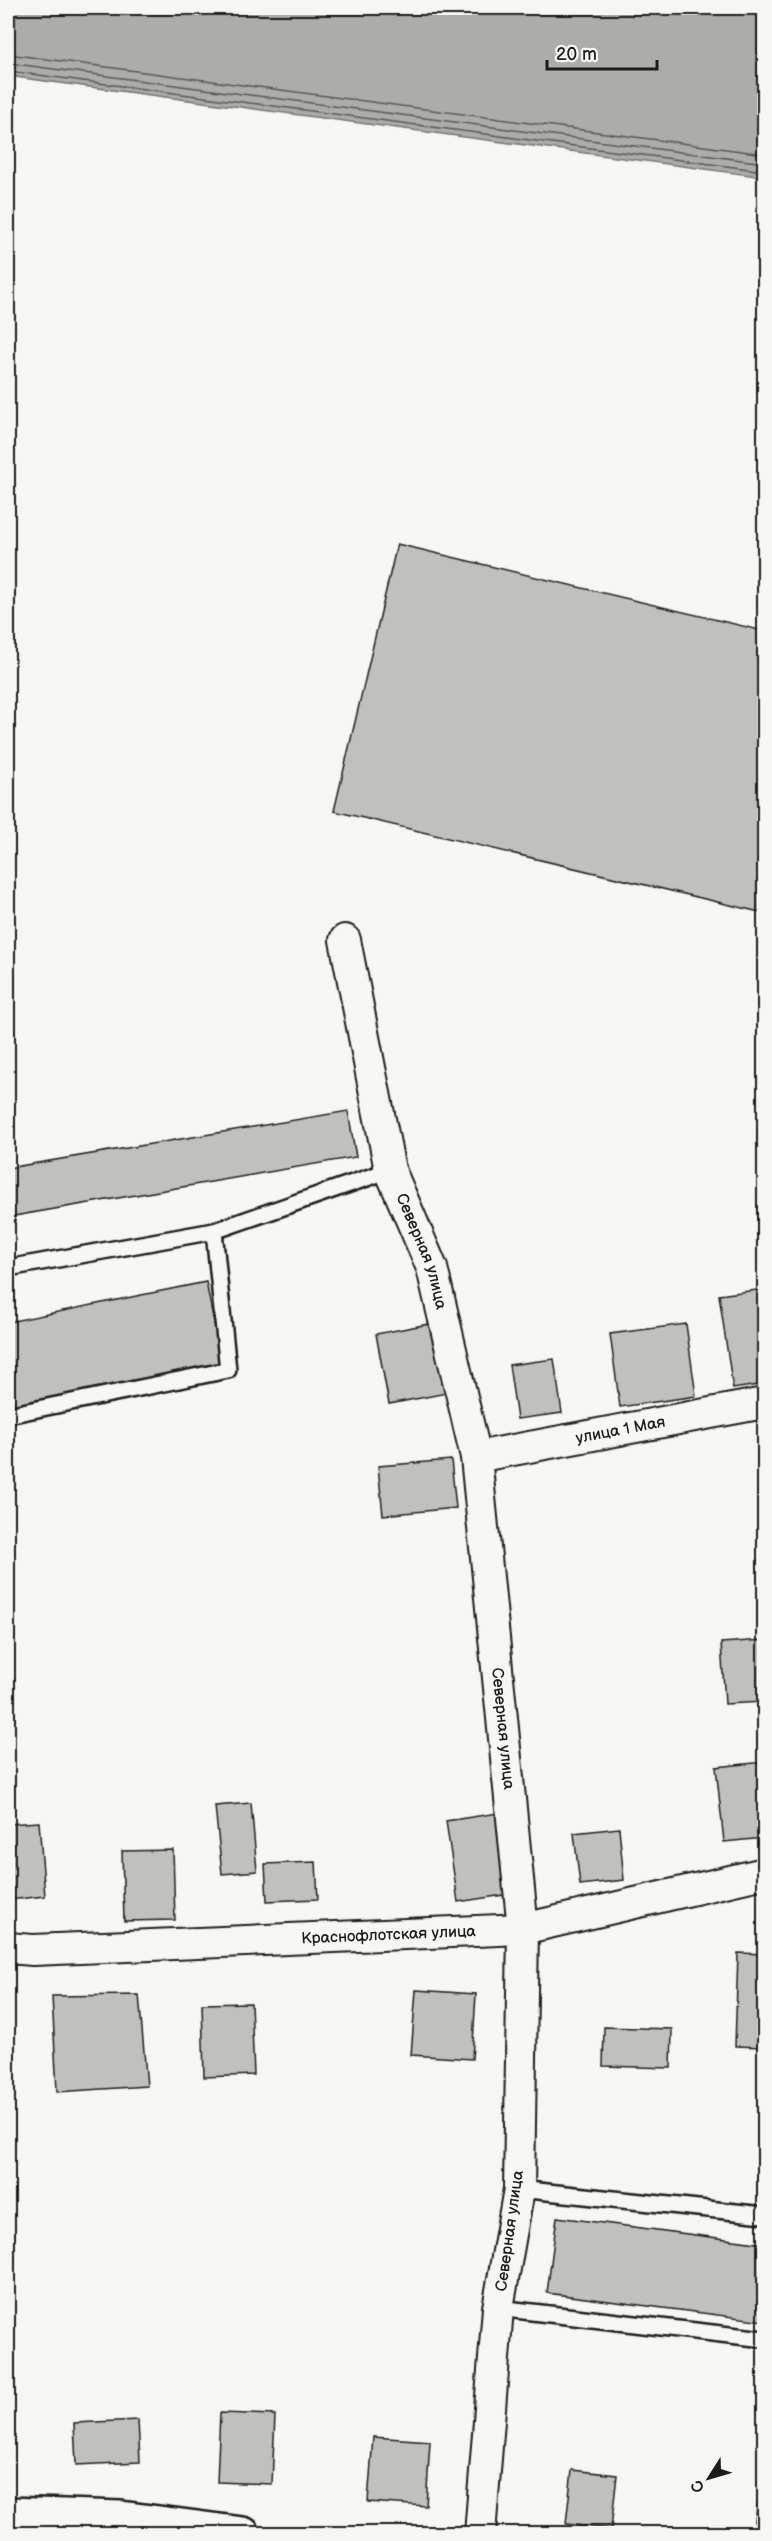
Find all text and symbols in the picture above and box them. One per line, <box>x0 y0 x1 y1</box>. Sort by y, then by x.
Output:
scale bar <box>547 33 656 71</box>
text: 20 m <box>556 44 597 65</box>
street label: Северная улица <box>392 1191 451 1312</box>
street label: улица 1 Мая <box>574 1412 667 1448</box>
street label: Северная улица <box>488 1667 519 1791</box>
street label: Краснофлотская улица <box>301 1922 477 1948</box>
street label: Северная улица <box>492 2169 528 2293</box>
north arrow <box>679 2448 739 2508</box>
text: С <box>687 2476 709 2496</box>

